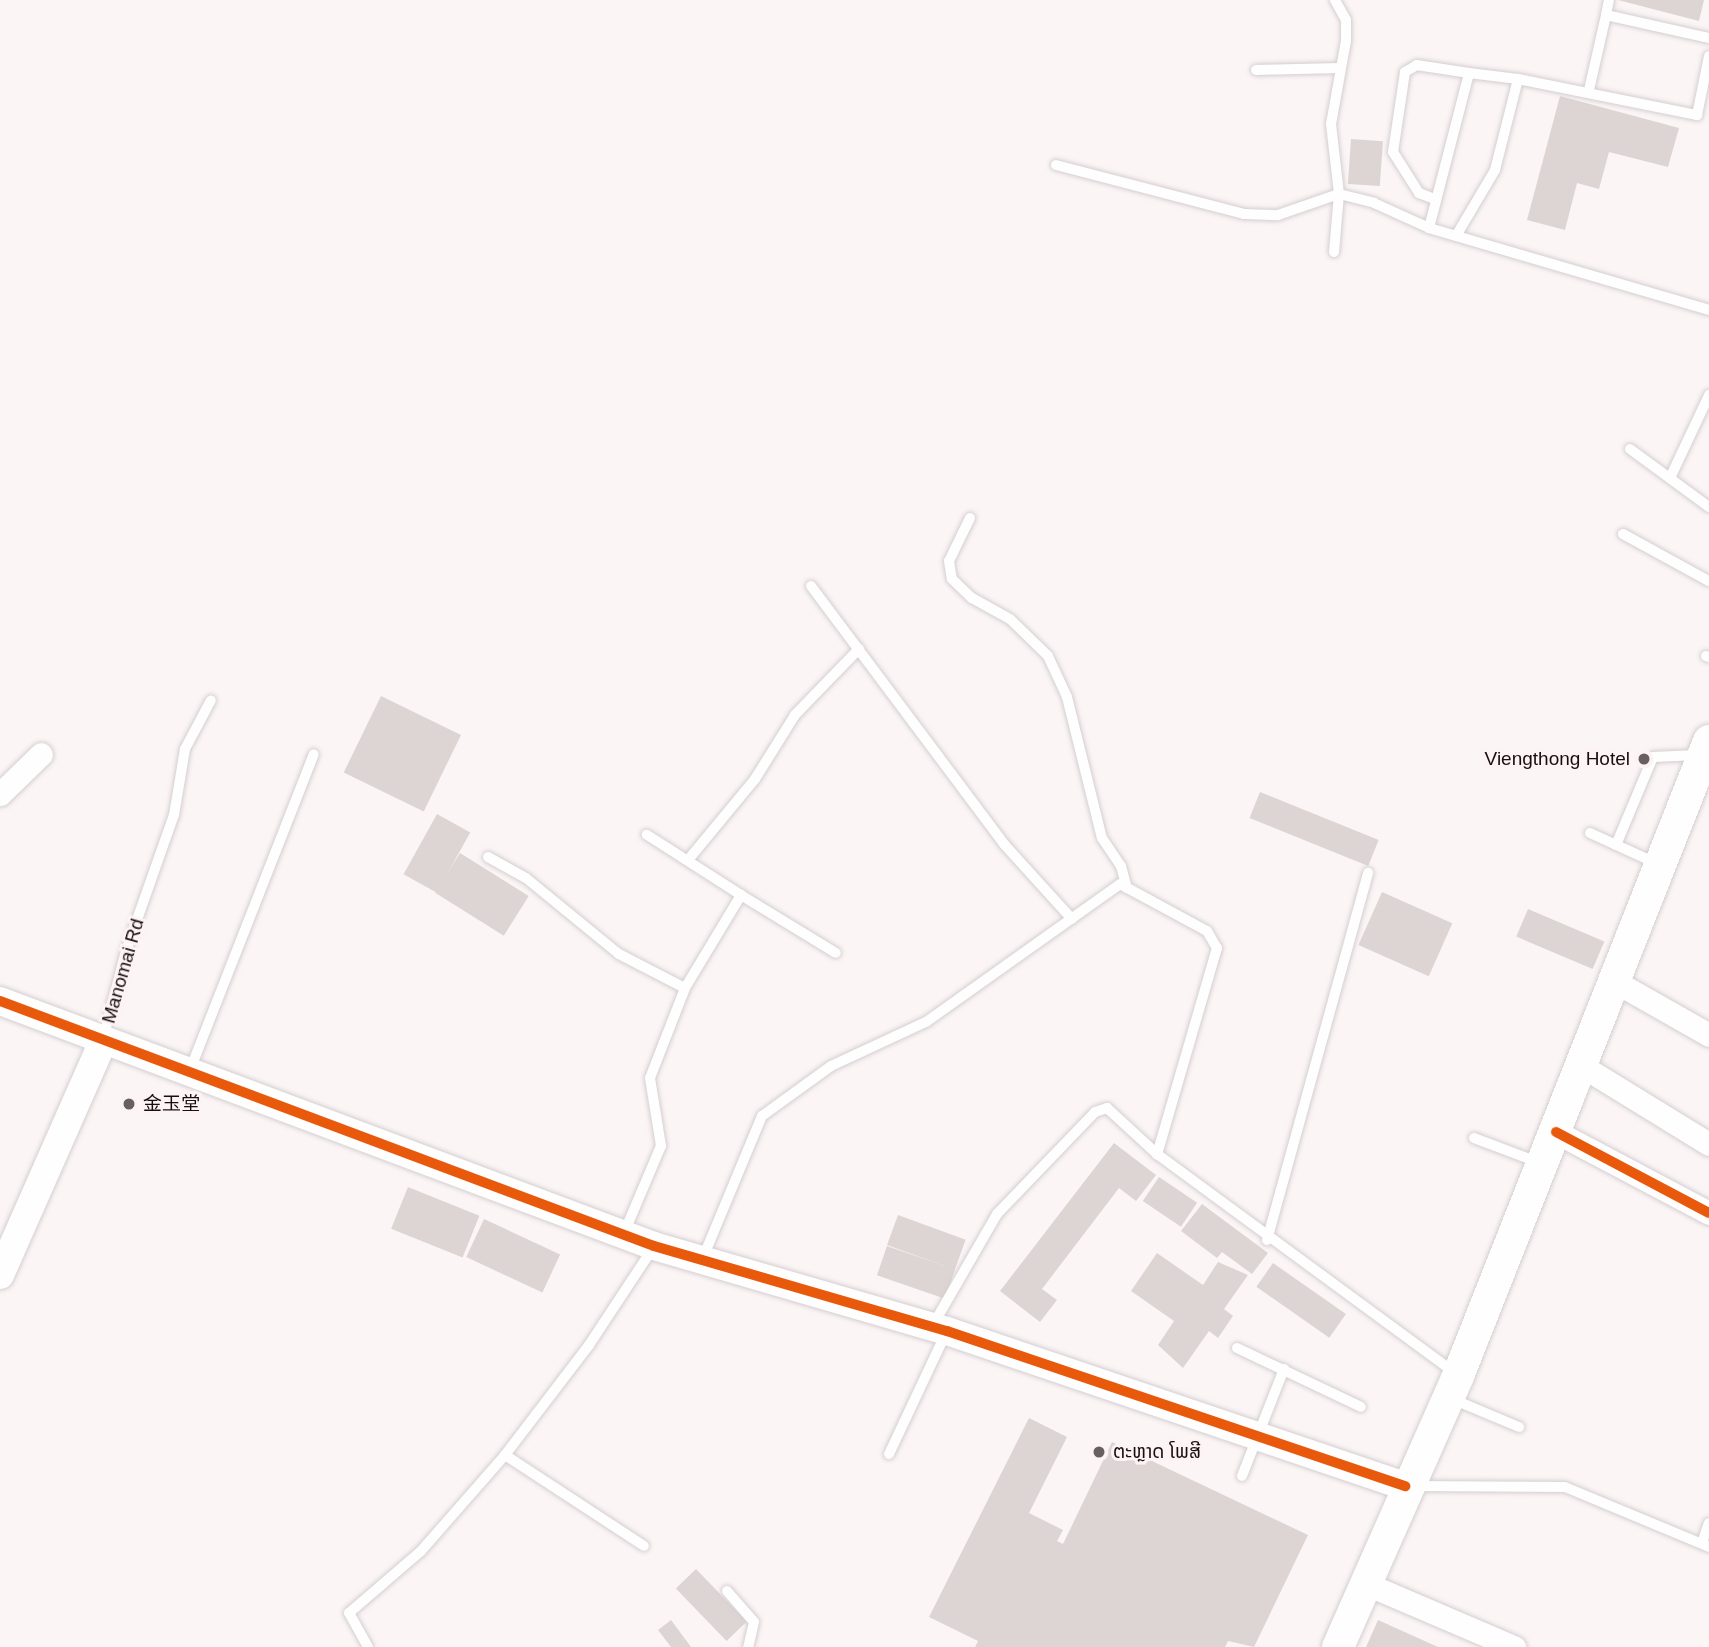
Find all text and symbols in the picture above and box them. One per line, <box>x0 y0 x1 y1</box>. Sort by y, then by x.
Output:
place label: Viengthong Hotel <box>1485 748 1630 770</box>
marker: Viengthong Hotel <box>1636 751 1652 767</box>
street label: Manomai Rd <box>97 916 149 1026</box>
place label: 金玉堂 <box>143 1093 200 1115</box>
marker: 金玉堂 <box>121 1096 137 1112</box>
place label: ຕະຫຼາດ ໂພສີ <box>1113 1441 1201 1463</box>
marker: ຕະຫຼາດ ໂພສີ <box>1091 1444 1107 1460</box>

